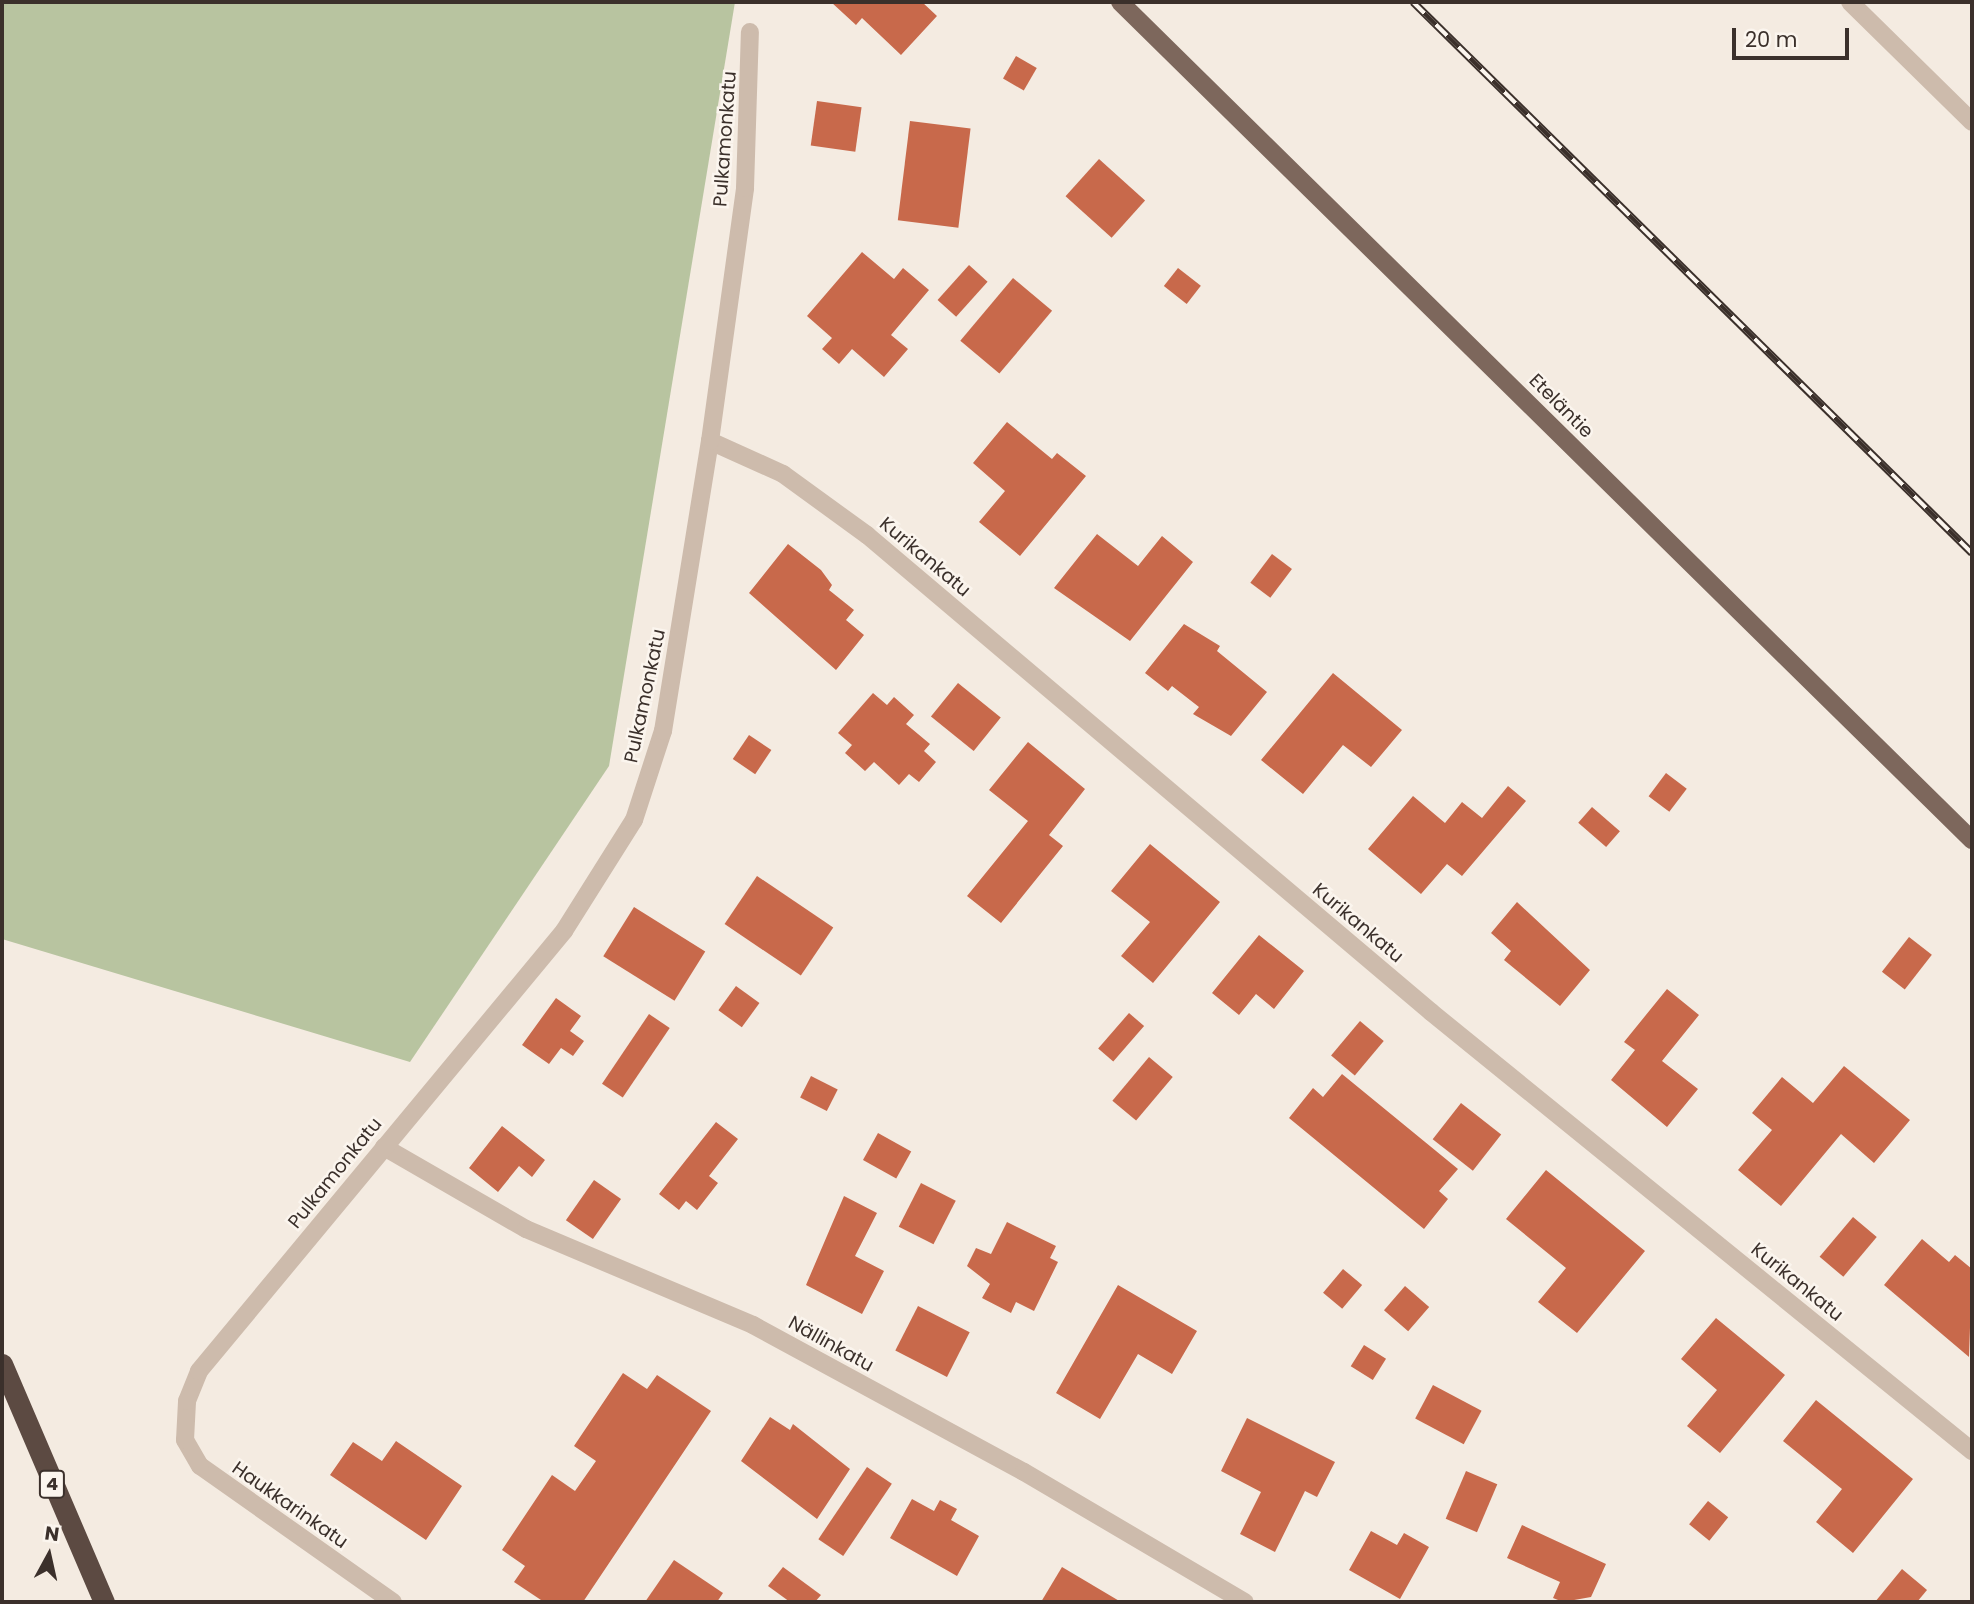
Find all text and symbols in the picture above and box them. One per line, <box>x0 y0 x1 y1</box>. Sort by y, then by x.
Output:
scale bar <box>1736 14 1853 58</box>
text: 20 m <box>1745 25 1798 54</box>
street label: Pulkamonkatu <box>709 70 741 208</box>
street label: Eteläntie <box>1524 369 1598 443</box>
street label: Kurikankatu <box>875 512 975 602</box>
street label: Pulkamonkatu <box>620 627 670 765</box>
street label: Kurikankatu <box>1308 878 1408 968</box>
street label: Pulkamonkatu <box>283 1113 387 1233</box>
street label: Kurikankatu <box>1746 1238 1848 1326</box>
street label: Nällinkatu <box>784 1311 878 1377</box>
street label: Haukkarinkatu <box>228 1457 352 1553</box>
road number: 4 <box>38 1470 66 1498</box>
text: N <box>43 1519 61 1548</box>
north arrow <box>14 1520 84 1590</box>

